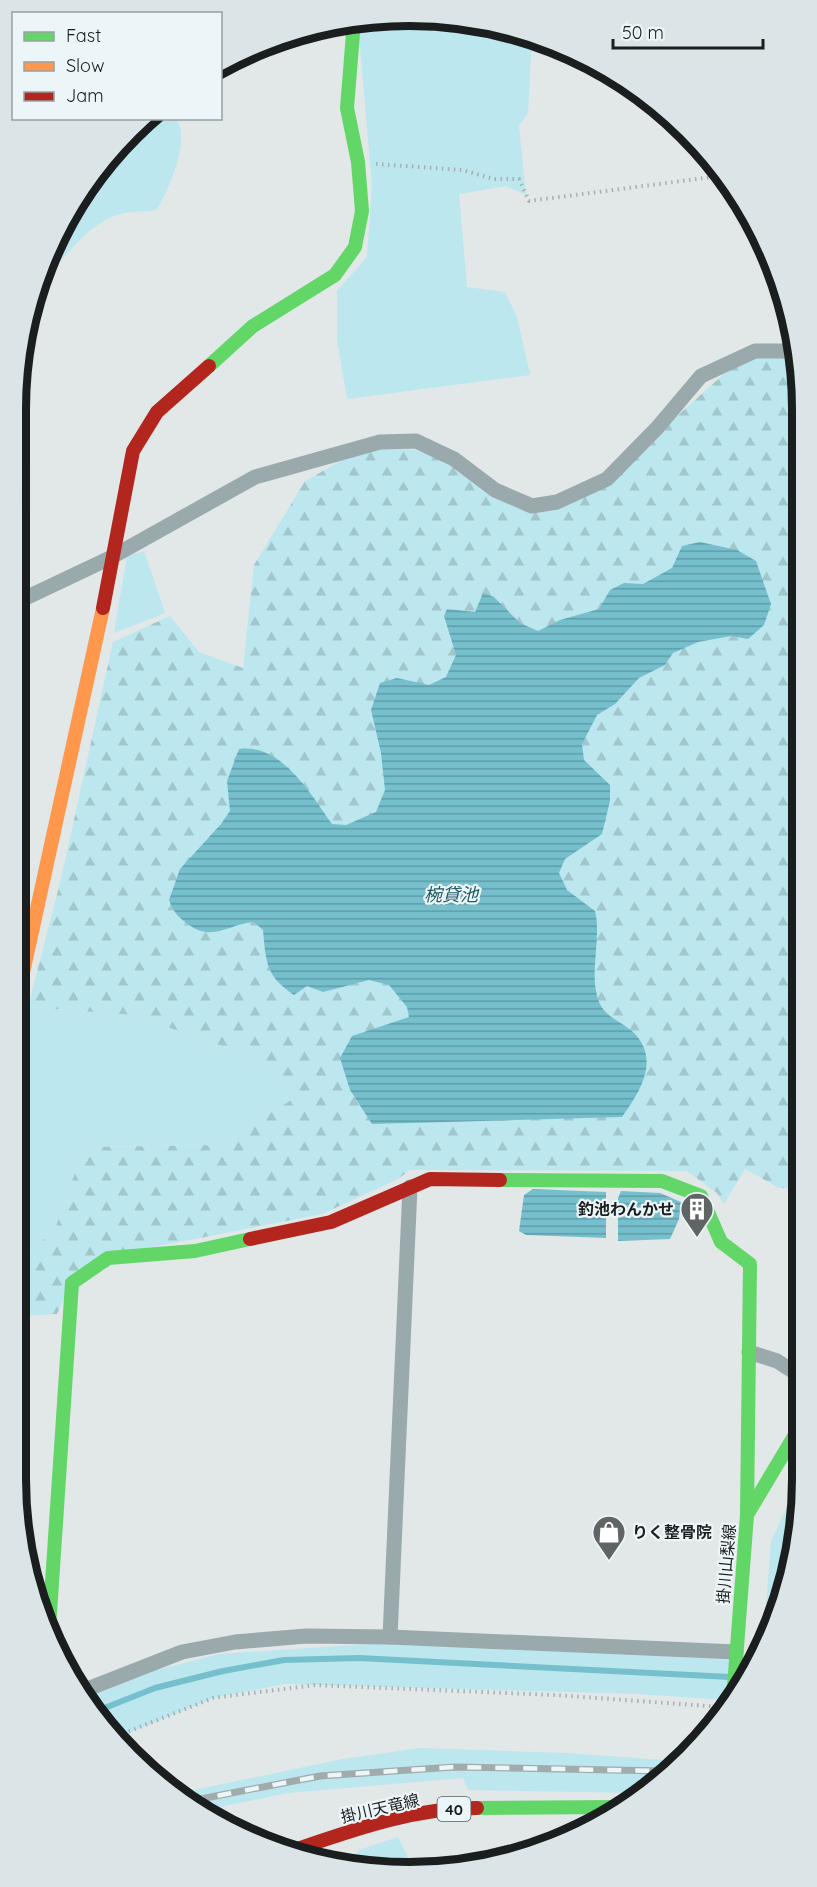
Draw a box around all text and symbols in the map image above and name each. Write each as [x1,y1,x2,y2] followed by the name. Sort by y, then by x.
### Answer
[12,12,222,120] legend
[613,12,763,50] scale bar
[622,21,664,44] text: 50 m
[66,24,101,47] text: Fast
[66,54,104,77] text: Slow
[66,84,104,107] text: Jam
[424,883,480,906] water label: 椀貸池
[679,1191,715,1238] building icon: 釣池わんかせ
[578,1199,674,1219] place label: 釣池わんかせ
[591,1514,627,1561] shop icon: りく整骨院
[632,1522,712,1542] place label: りく整骨院
[713,1523,739,1605] street label: 掛川山梨線
[339,1789,421,1827] street label: 掛川天竜線
[438,1797,470,1821] road number: 40

